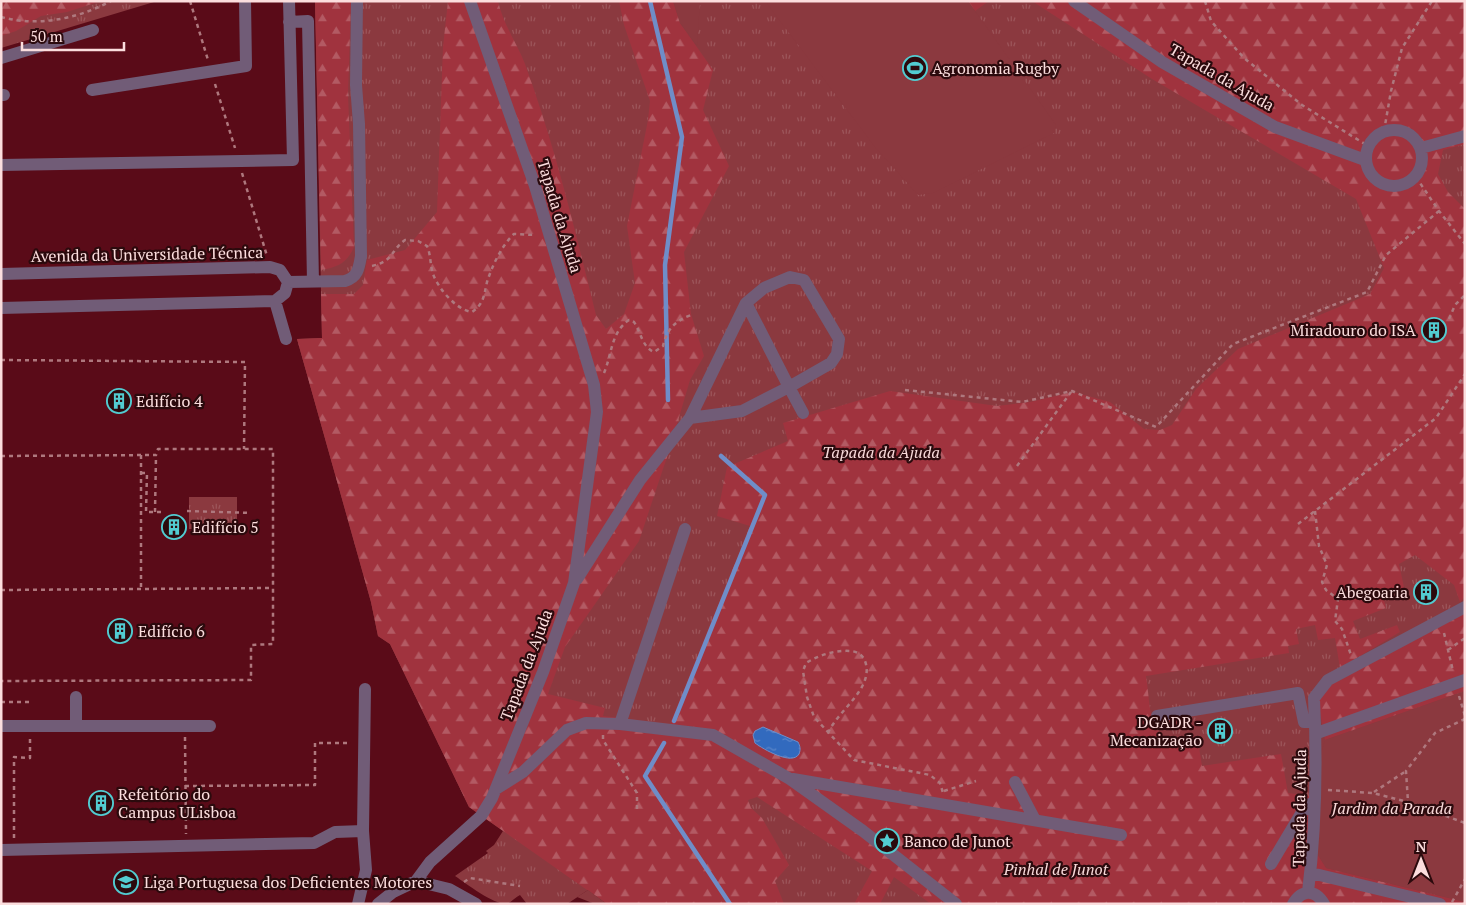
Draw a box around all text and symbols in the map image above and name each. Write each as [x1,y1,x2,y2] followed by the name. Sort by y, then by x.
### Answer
[22,20,125,52] scale bar
[30,26,63,46] text: 50 m
[1166,38,1278,116] street label: Tapada da Ajuda
[902,55,928,81] sports icon: Agronomia Rugby
[932,57,1060,79] place label: Agronomia Rugby
[532,156,588,276] street label: Tapada da Ajuda
[31,241,263,267] street label: Avenida da Universidade Técnica
[1421,317,1447,343] building icon: Miradouro do ISA
[1291,319,1416,341] place label: Miradouro do ISA
[106,388,132,414] building icon: Edifício 4
[136,390,203,412] place label: Edifício 4
[822,441,940,463] park label: Tapada da Ajuda
[161,514,187,540] building icon: Edifício 5
[192,516,259,538] place label: Edifício 5
[1413,579,1439,605] building icon: Abegoaria
[1336,581,1408,603] place label: Abegoaria
[495,606,557,724] street label: Tapada da Ajuda
[107,618,133,644] building icon: Edifício 6
[138,620,205,642] place label: Edifício 6
[1110,711,1202,751] place label: DGADR - Mecanização
[1207,718,1233,744] building icon: DGADR - Mecanização
[1287,749,1311,867] street label: Tapada da Ajuda
[118,783,236,823] place label: Refeitório do Campus ULisboa
[88,790,114,816] building icon: Refeitório do Campus ULisboa
[1331,797,1452,819] park label: Jardim da Parada
[874,828,900,854] place icon: Banco de Junot
[904,830,1011,852] place label: Banco de Junot
[1396,835,1446,885] north arrow
[1416,837,1427,856] text: N
[1003,858,1109,880] park label: Pinhal de Junot
[113,869,139,895] school or university icon: Liga Portuguesa dos Deficientes Motores
[144,871,432,893] place label: Liga Portuguesa dos Deficientes Motores

